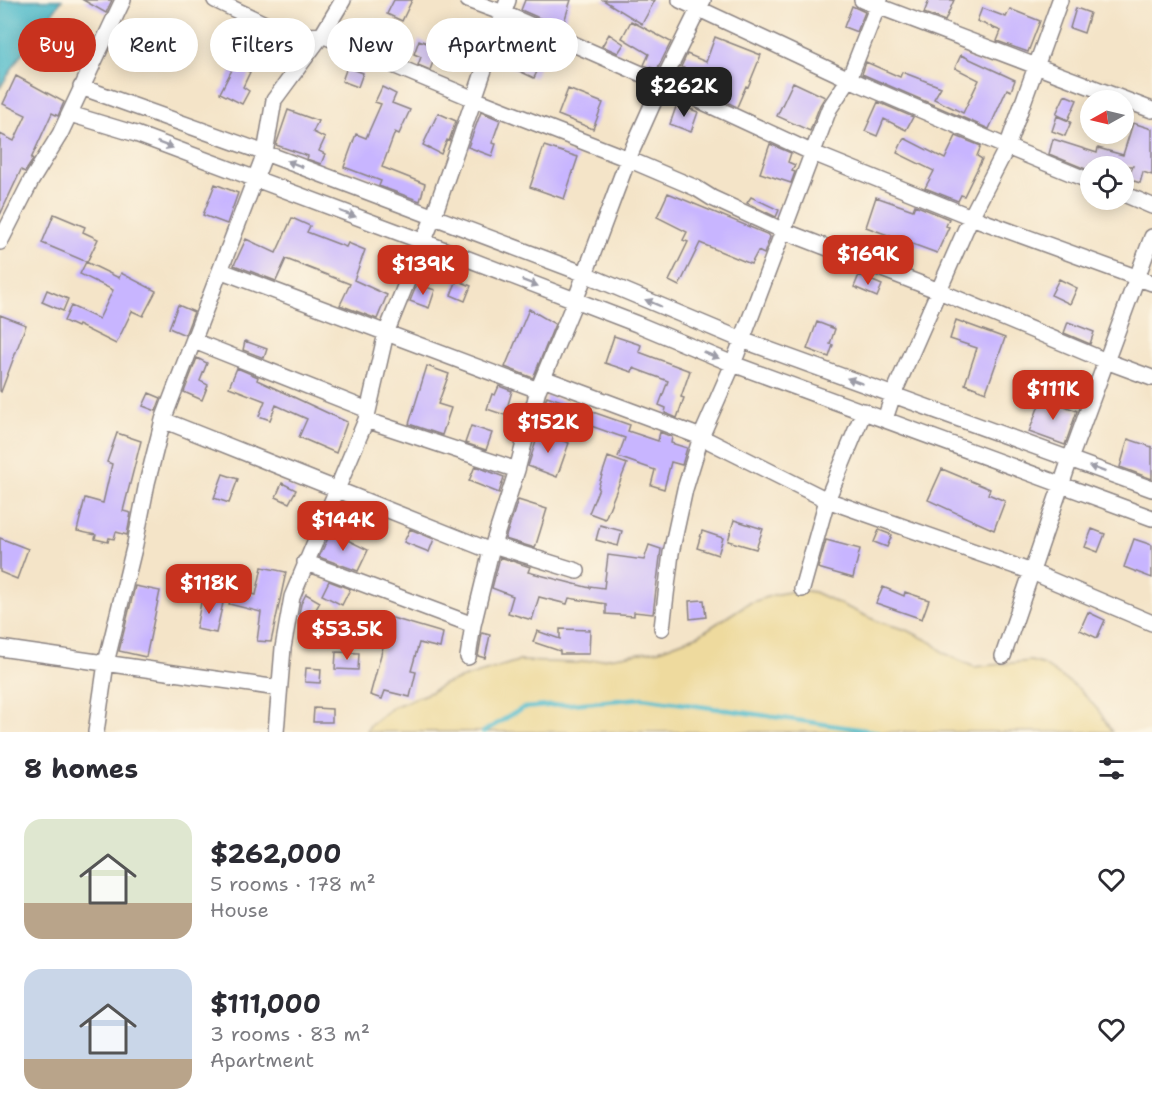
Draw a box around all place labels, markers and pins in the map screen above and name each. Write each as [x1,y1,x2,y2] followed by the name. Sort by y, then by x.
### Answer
[642,67,726,118] pin: $262K
[826,235,910,286] pin: $169K
[381,245,465,296] pin: $139K
[1011,370,1095,421] pin: $111K
[506,403,590,454] pin: $152K
[301,501,385,552] pin: $144K
[167,564,251,615] pin: $118K
[298,610,396,661] pin: $53.5K

